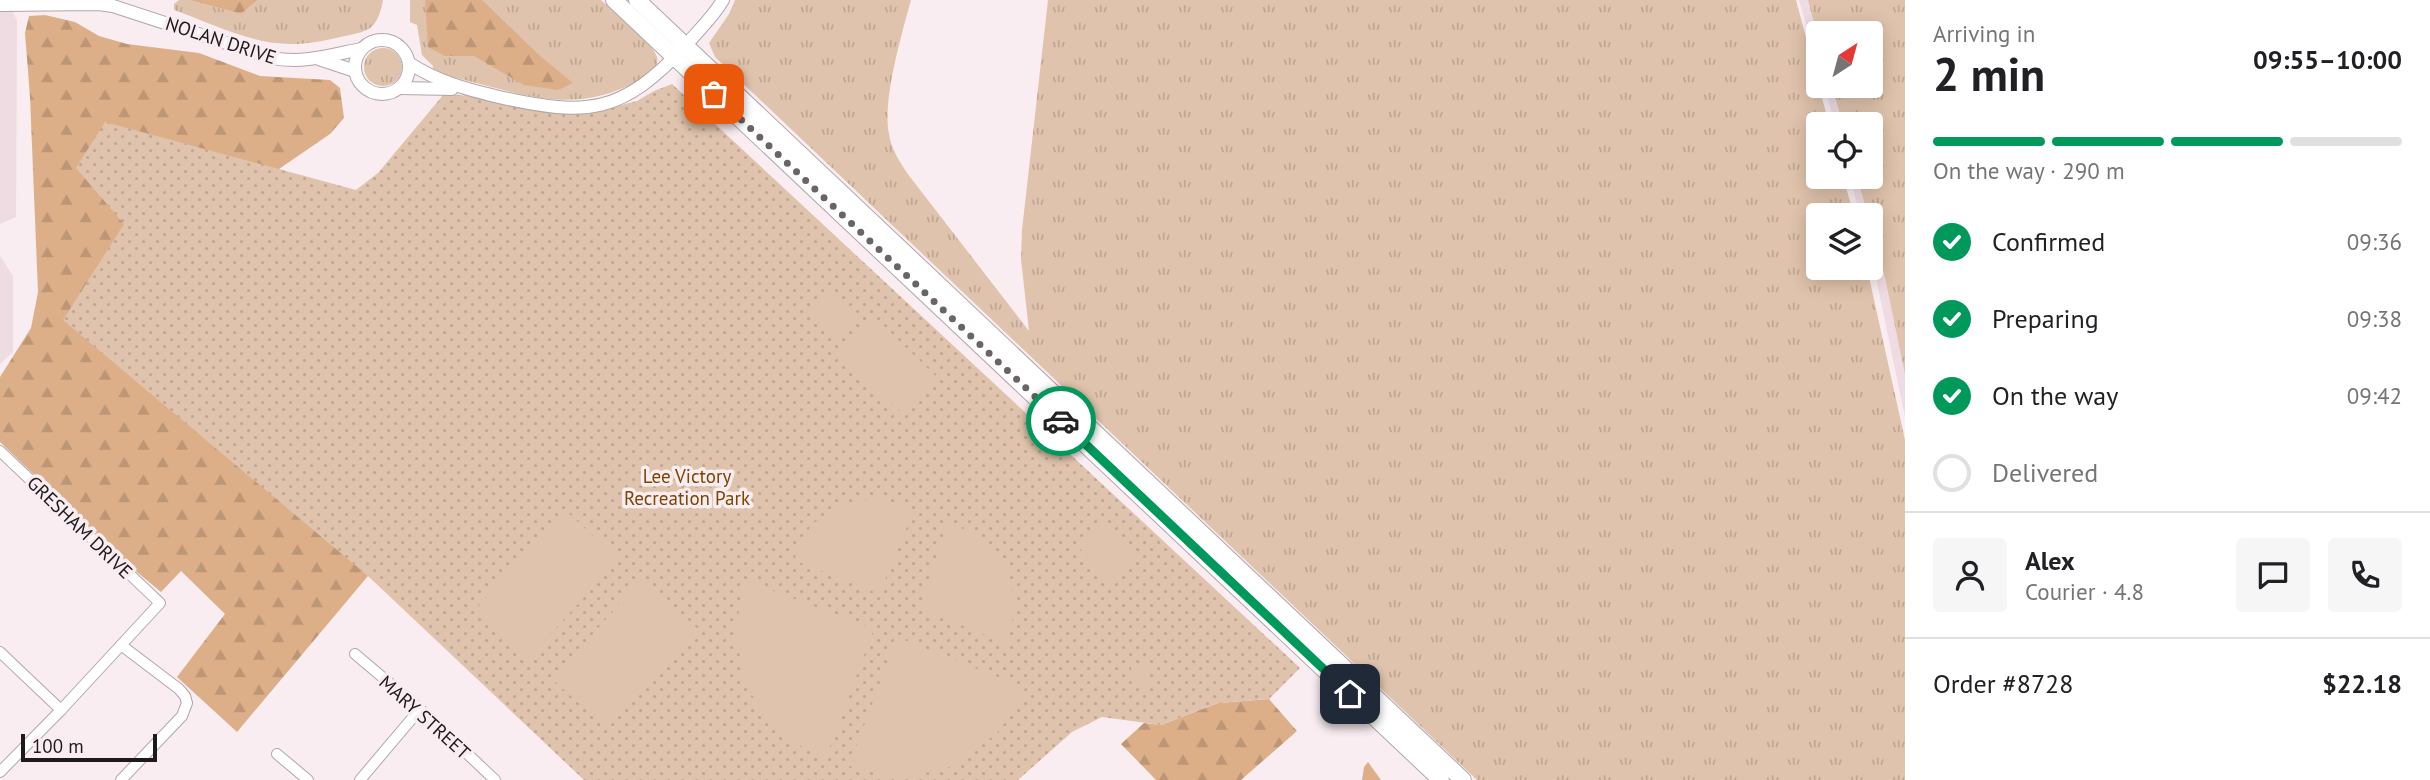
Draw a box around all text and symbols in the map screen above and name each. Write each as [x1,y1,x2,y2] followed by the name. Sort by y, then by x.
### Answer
[163,11,279,69] street label: NOLAN DRIVE
[1933,19,2035,48] text: Arriving in
[1806,21,1883,98] north arrow
[1806,21,1883,280] map controls
[2253,43,2402,76] text: 09:55–10:00
[1933,44,2045,104] text: 2 min
[684,64,744,124] pin
[695,75,733,113] icon: bag
[1806,112,1883,189] button: locate
[1933,156,2125,185] text: On the way · 290 m
[1806,203,1883,280] button: layers
[1933,223,1971,261] icon: check
[1992,225,2105,258] text: Confirmed
[2347,227,2402,256] text: 09:36
[1933,300,1971,338] icon: check
[1992,302,2099,335] text: Preparing
[2347,304,2402,333] text: 09:38
[1933,377,1971,415] icon: check
[1992,379,2118,412] text: On the way
[2347,381,2402,410] text: 09:42
[1026,386,1096,456] courier
[1042,402,1080,440] icon: car
[1992,456,2098,489] text: Delivered
[624,464,750,510] park label: Lee Victory Recreation Park
[22,471,138,583] street label: GRESHAM DRIVE
[1933,538,2007,612] button: person
[2236,538,2310,612] button: chat
[2328,538,2402,612] button: phone
[2025,544,2075,577] text: Alex
[2025,577,2144,606] text: Courier · 4.8
[1320,664,1380,724] pin
[1933,667,2073,700] text: Order #8728
[2322,667,2402,700] text: $22.18
[374,670,476,764] street label: MARY STREET
[1331,675,1369,713] icon: home
[21,731,158,763] scale bar
[32,734,84,758] text: 100 m

